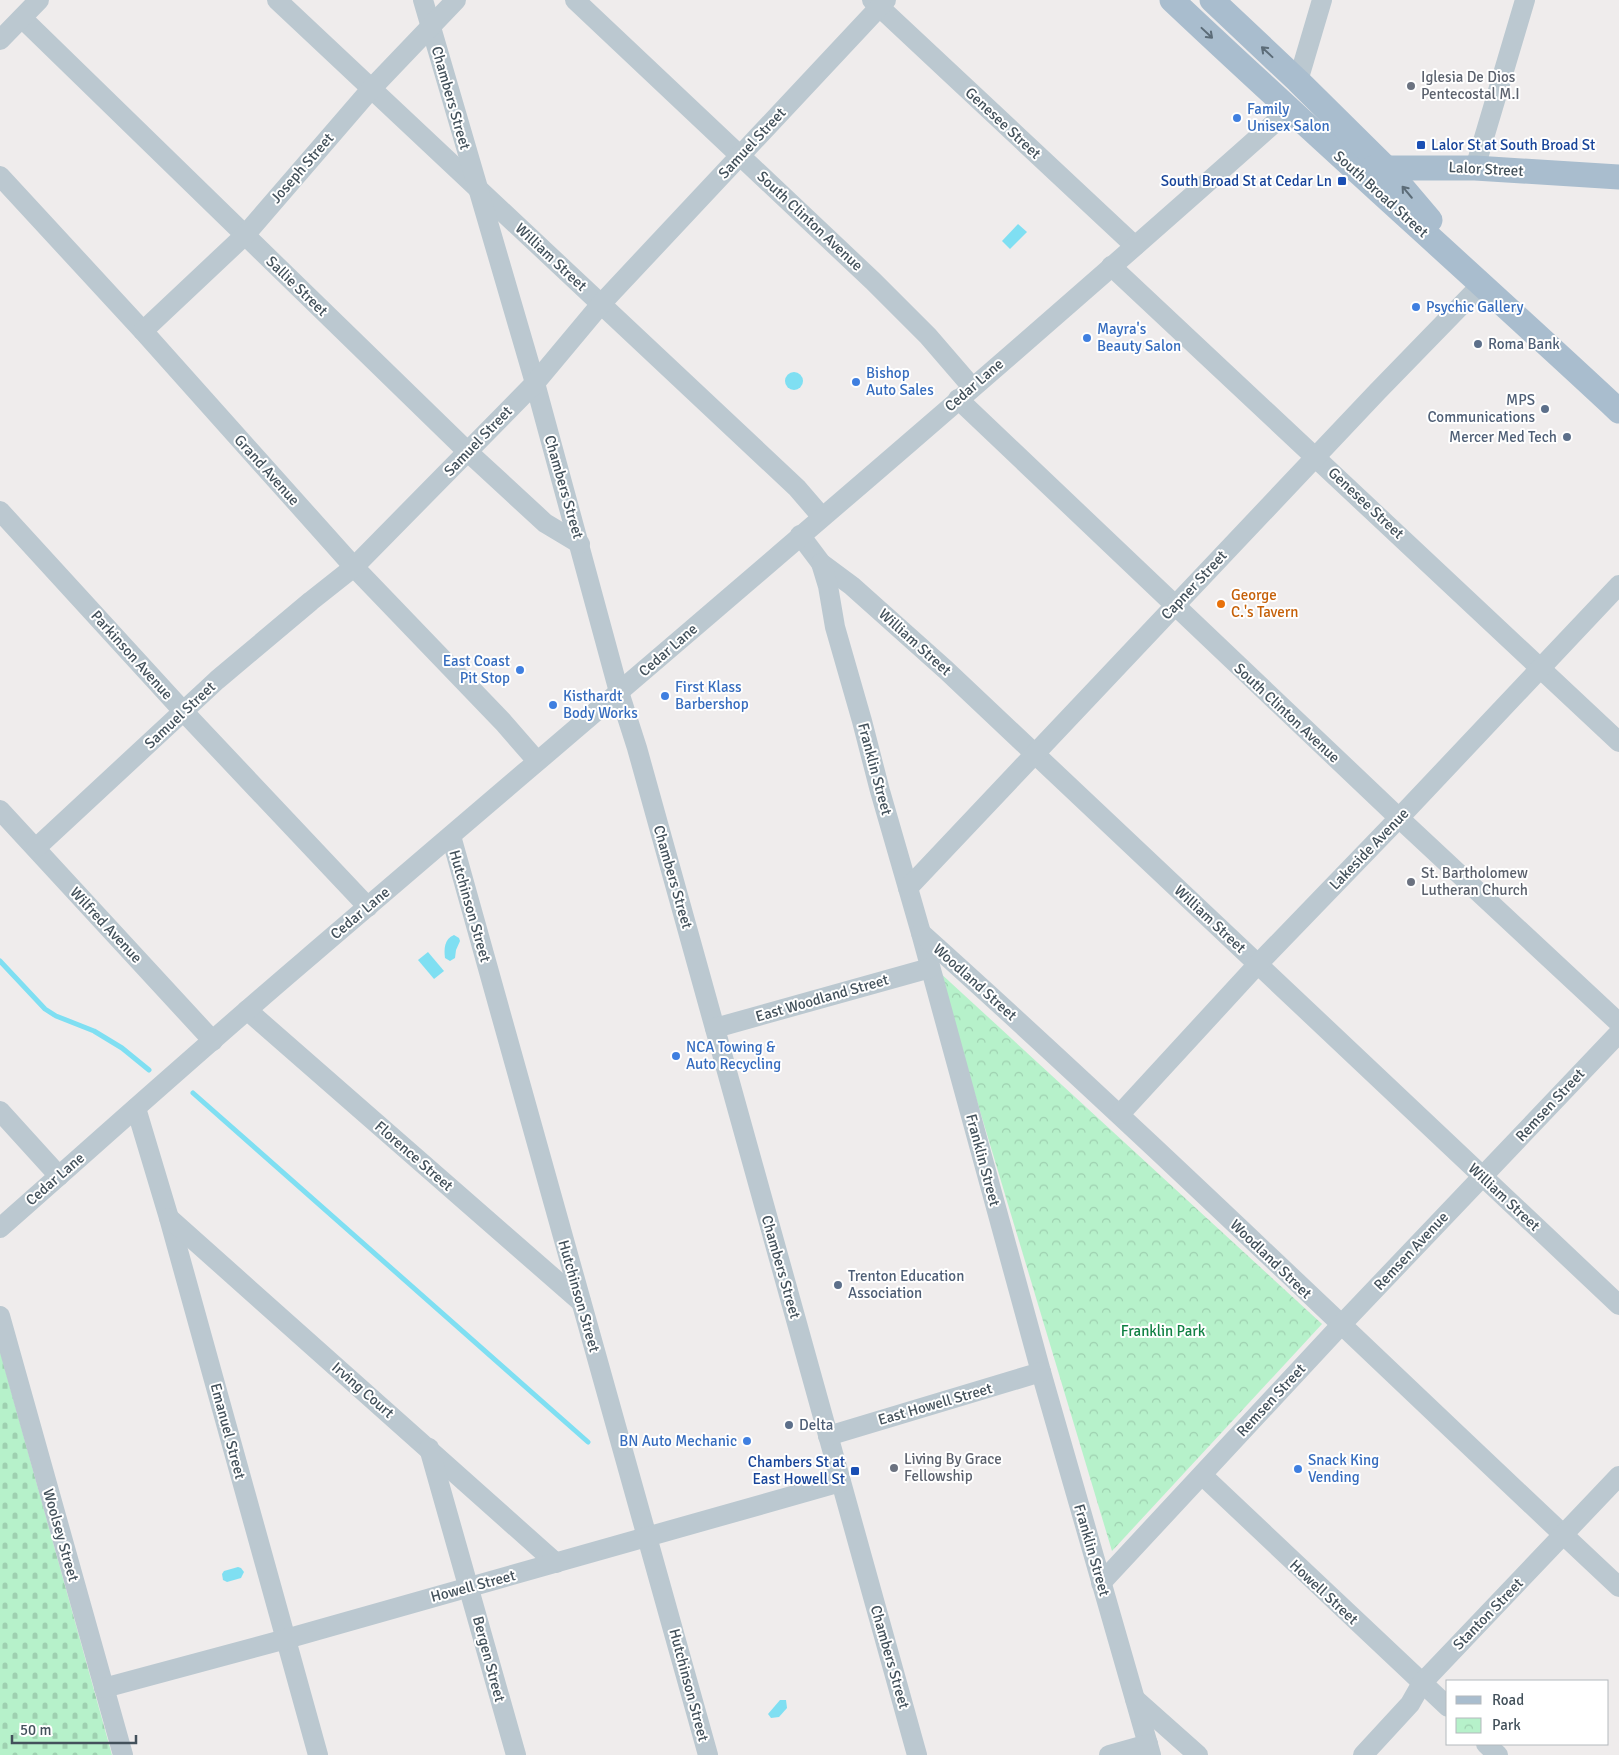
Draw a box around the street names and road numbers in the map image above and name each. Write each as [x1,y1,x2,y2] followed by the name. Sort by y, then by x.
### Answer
[428,44,474,152] street label: Chambers Street
[961,83,1045,163] street label: Genesee Street
[715,104,789,182] street label: Samuel Street
[267,129,337,207] street label: Joseph Street
[1330,147,1432,241] street label: South Broad Street
[1448,158,1524,180] street label: Lalor Street
[753,167,867,275] street label: South Clinton Avenue
[511,219,591,295] street label: William Street
[263,252,331,320] street label: Sallie Street
[941,355,1007,415] street label: Cedar Lane
[440,402,516,480] street label: Samuel Street
[231,431,303,509] street label: Grand Avenue
[541,433,587,541] street label: Chambers Street
[1324,463,1408,543] street label: Genesee Street
[1157,547,1231,623] street label: Capner Street
[875,605,955,679] street label: William Street
[87,607,177,703] street label: Parkinson Avenue
[635,620,701,680] street label: Cedar Lane
[1230,659,1344,767] street label: South Clinton Avenue
[141,678,219,752] street label: Samuel Street
[854,721,896,817] street label: Franklin Street
[1326,804,1412,894] street label: Lakeside Avenue
[650,823,696,931] street label: Chambers Street
[445,848,495,964] street label: Hutchinson Street
[1170,881,1250,957] street label: William Street
[66,883,146,967] street label: Wilfred Avenue
[327,883,393,943] street label: Cedar Lane
[929,940,1021,1024] street label: Woodland Street
[754,970,890,1026] street label: East Woodland Street
[1512,1065,1588,1145] street label: Remsen Street
[962,1112,1004,1208] street label: Franklin Street
[371,1117,457,1195] street label: Florence Street
[22,1149,88,1209] street label: Cedar Lane
[1464,1159,1544,1235] street label: William Street
[1370,1208,1452,1294] street label: Remsen Avenue
[758,1213,804,1321] street label: Chambers Street
[1227,1216,1315,1302] street label: Woodland Street
[554,1238,604,1354] street label: Hutchinson Street
[328,1358,398,1422] street label: Irving Court
[1233,1360,1309,1440] street label: Remsen Street
[876,1379,994,1429] street label: East Howell Street
[207,1381,249,1481] street label: Emanuel Street
[39,1487,83,1583] street label: Woolsey Street
[1070,1502,1114,1598] street label: Franklin Street
[1286,1556,1362,1628] street label: Howell Street
[429,1566,517,1606] street label: Howell Street
[1449,1574,1527,1654] street label: Stanton Street
[867,1603,913,1711] street label: Chambers Street
[469,1614,509,1704] street label: Bergen Street
[665,1627,713,1743] street label: Hutchinson Street

